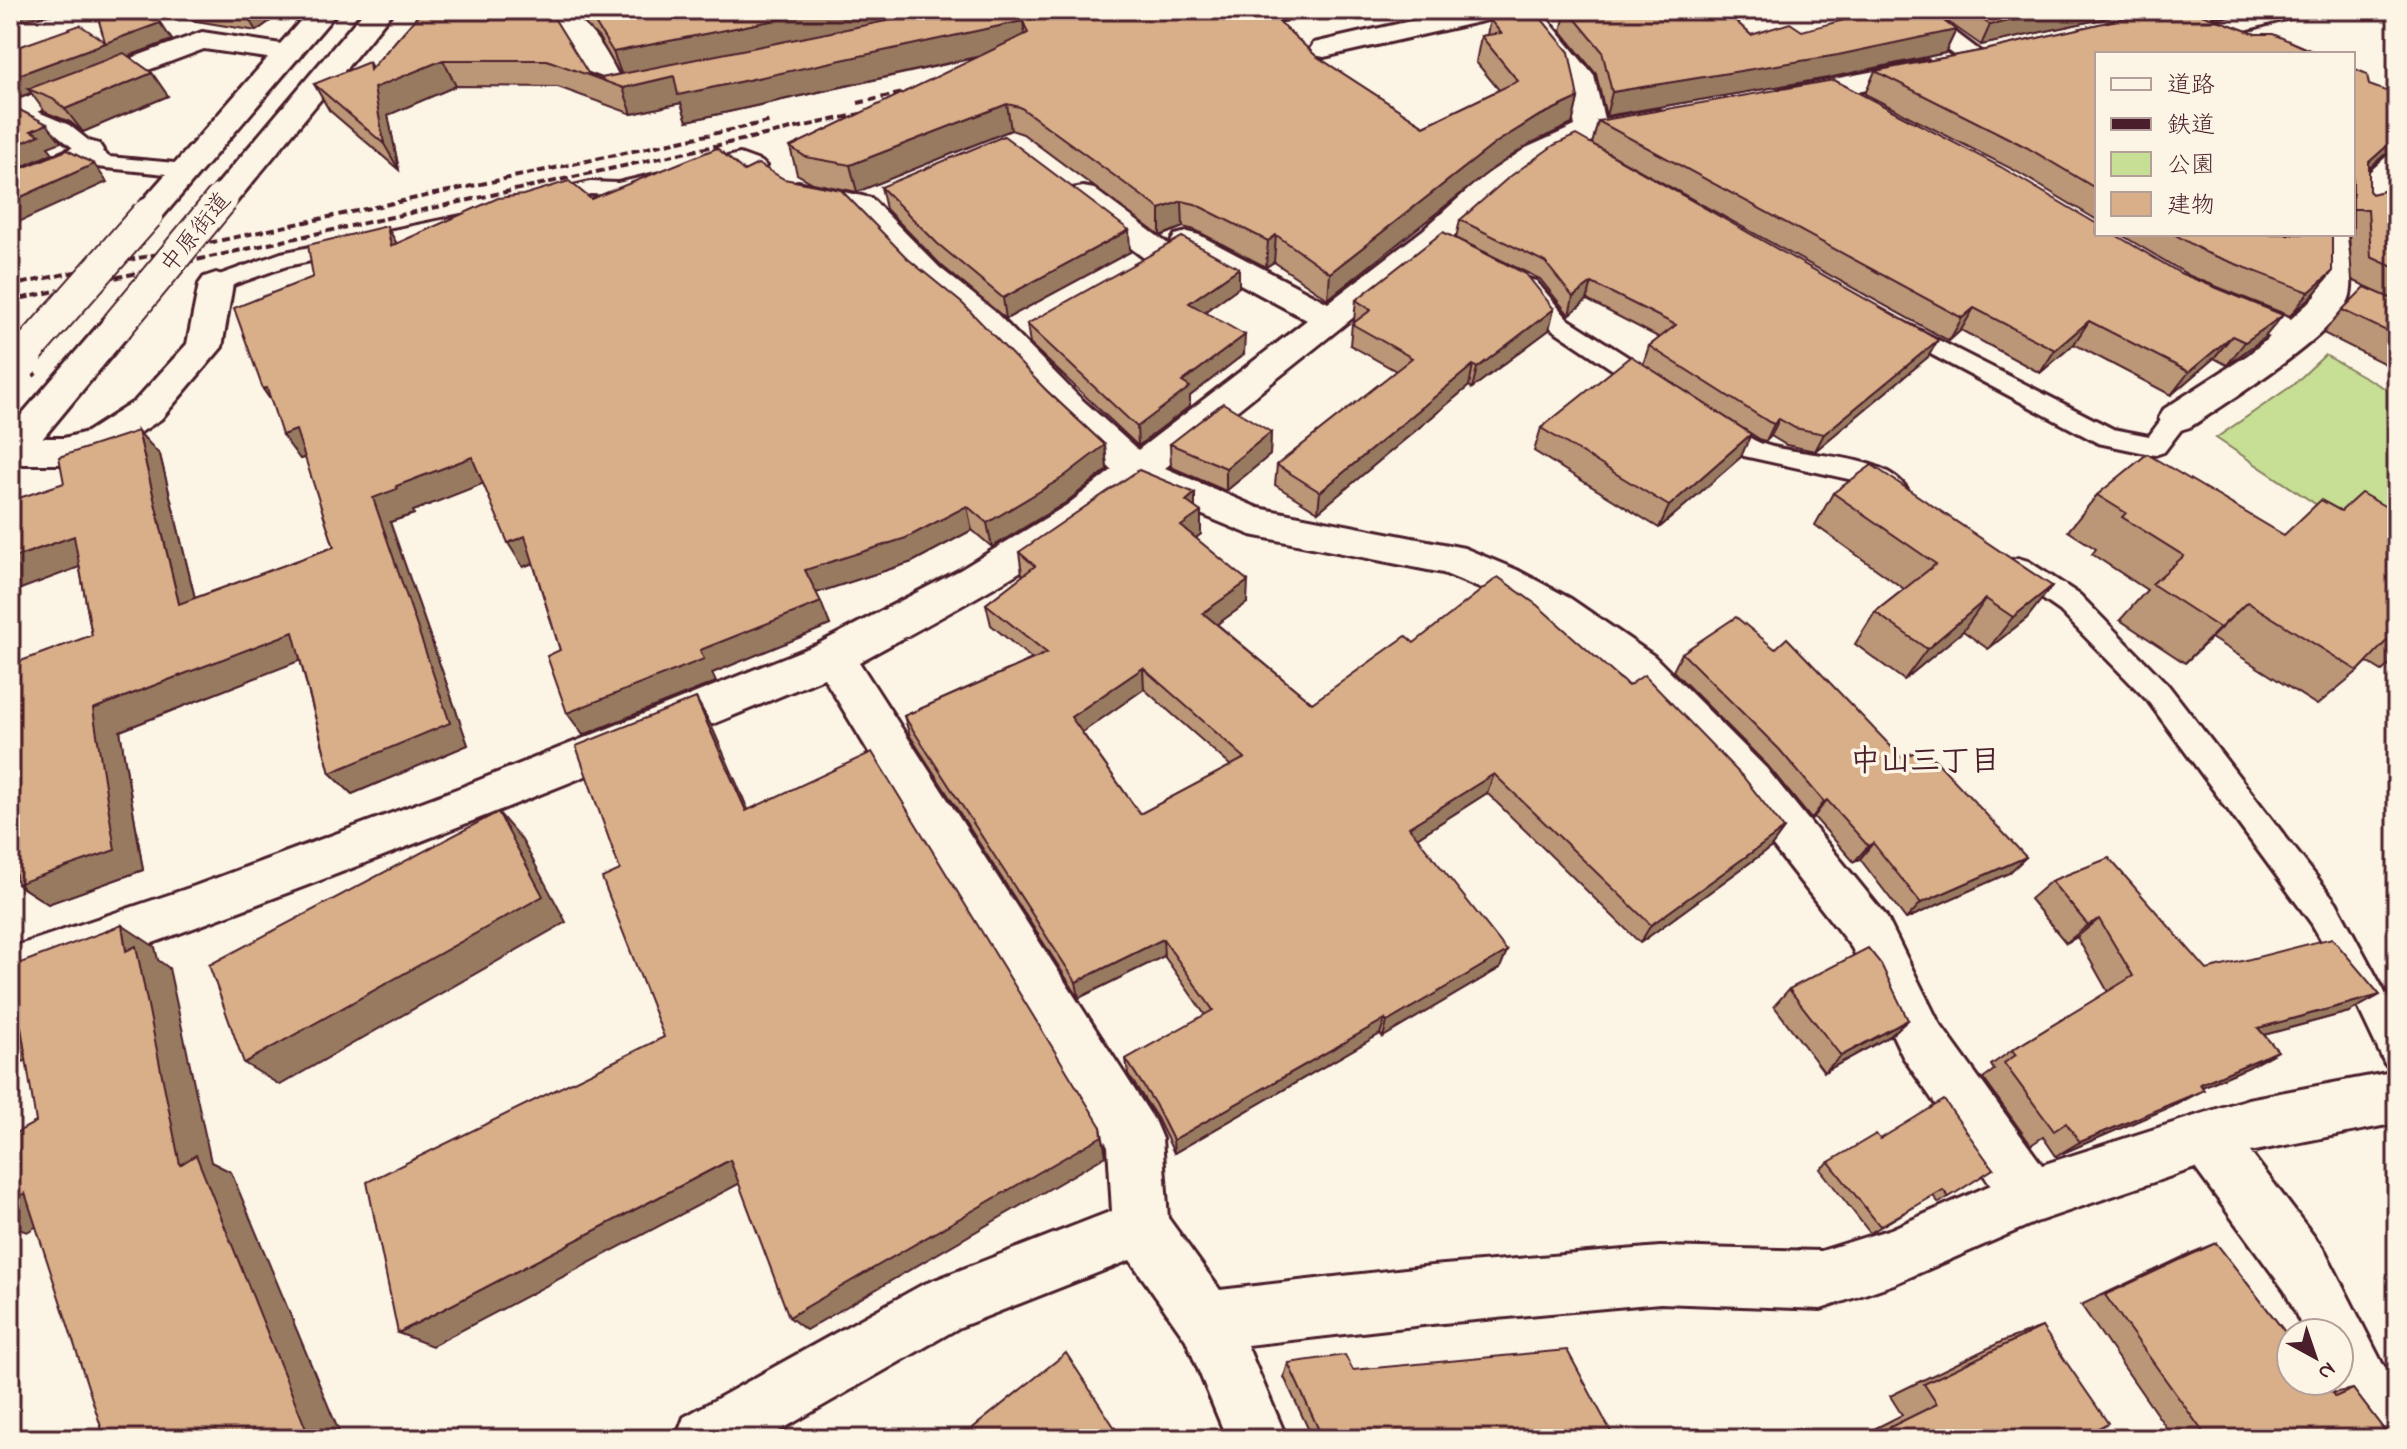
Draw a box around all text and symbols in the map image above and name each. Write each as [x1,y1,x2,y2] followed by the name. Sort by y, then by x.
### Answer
[2095,52,2355,236] legend
[2167,69,2215,104] text: 道路
[2167,109,2215,144] text: 鉄道
[2167,149,2215,184] text: 公園
[153,185,241,282] street label: 中原街道
[2167,189,2215,224] text: 建物
[1850,741,2000,785] district label: 中山三丁目
[2275,1317,2355,1397] north arrow
[2310,1353,2342,1387] text: N

